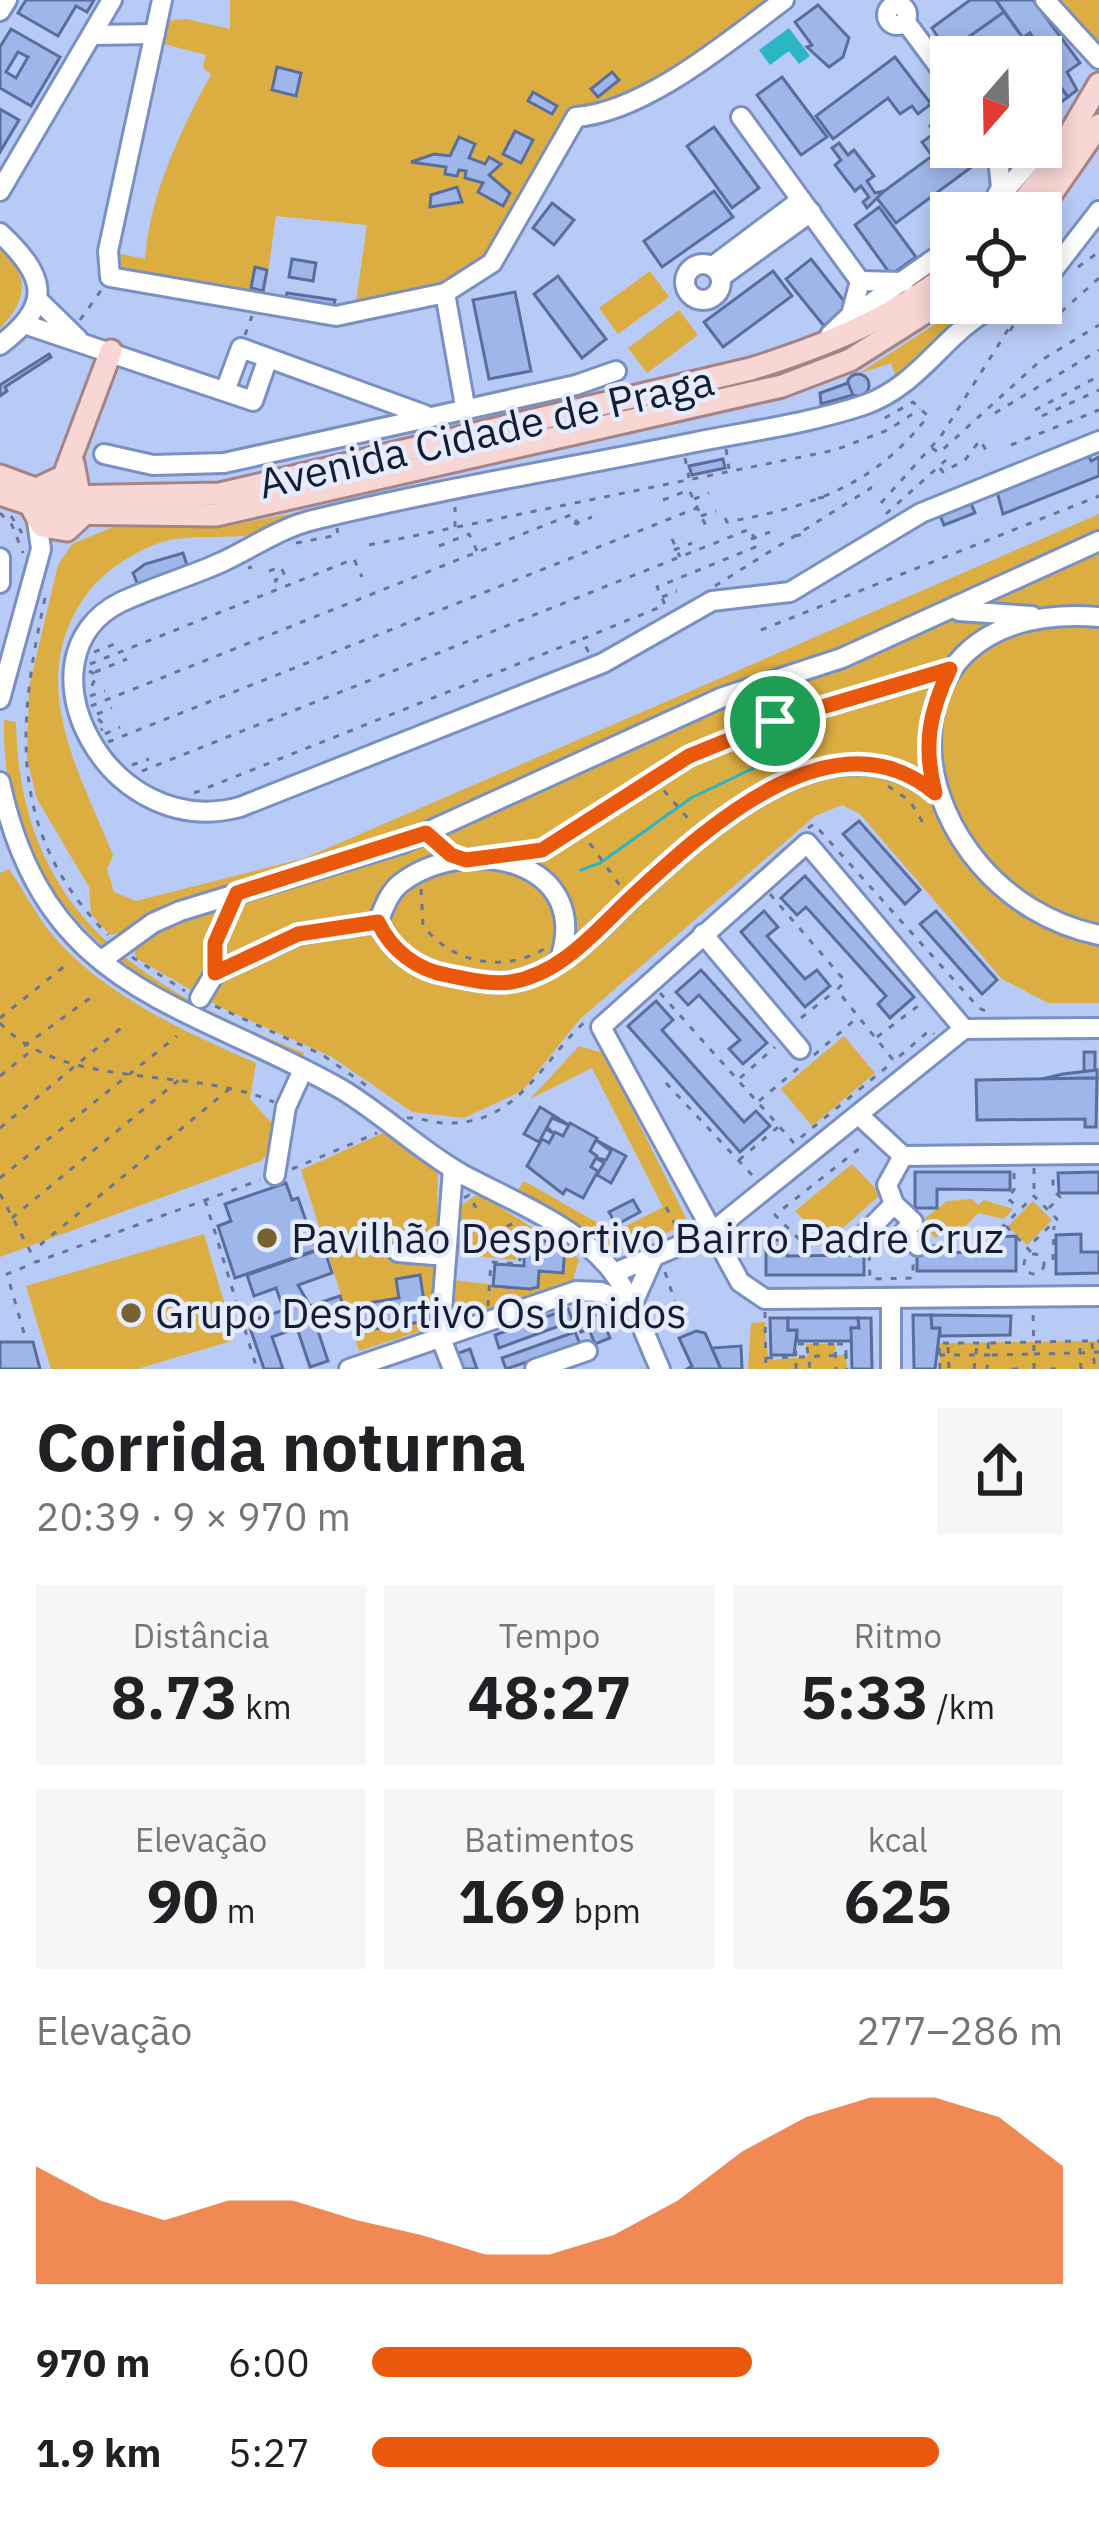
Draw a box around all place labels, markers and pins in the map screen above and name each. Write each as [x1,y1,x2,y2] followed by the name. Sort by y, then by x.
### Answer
[724,670,826,772] pin
[291,1210,1004,1265] place label: Pavilhão Desportivo Bairro Padre Cruz
[254,1225,280,1251] marker: Pavilhão Desportivo Bairro Padre Cruz
[155,1285,687,1340] place label: Grupo Desportivo Os Unidos
[118,1300,144,1326] marker: Grupo Desportivo Os Unidos

